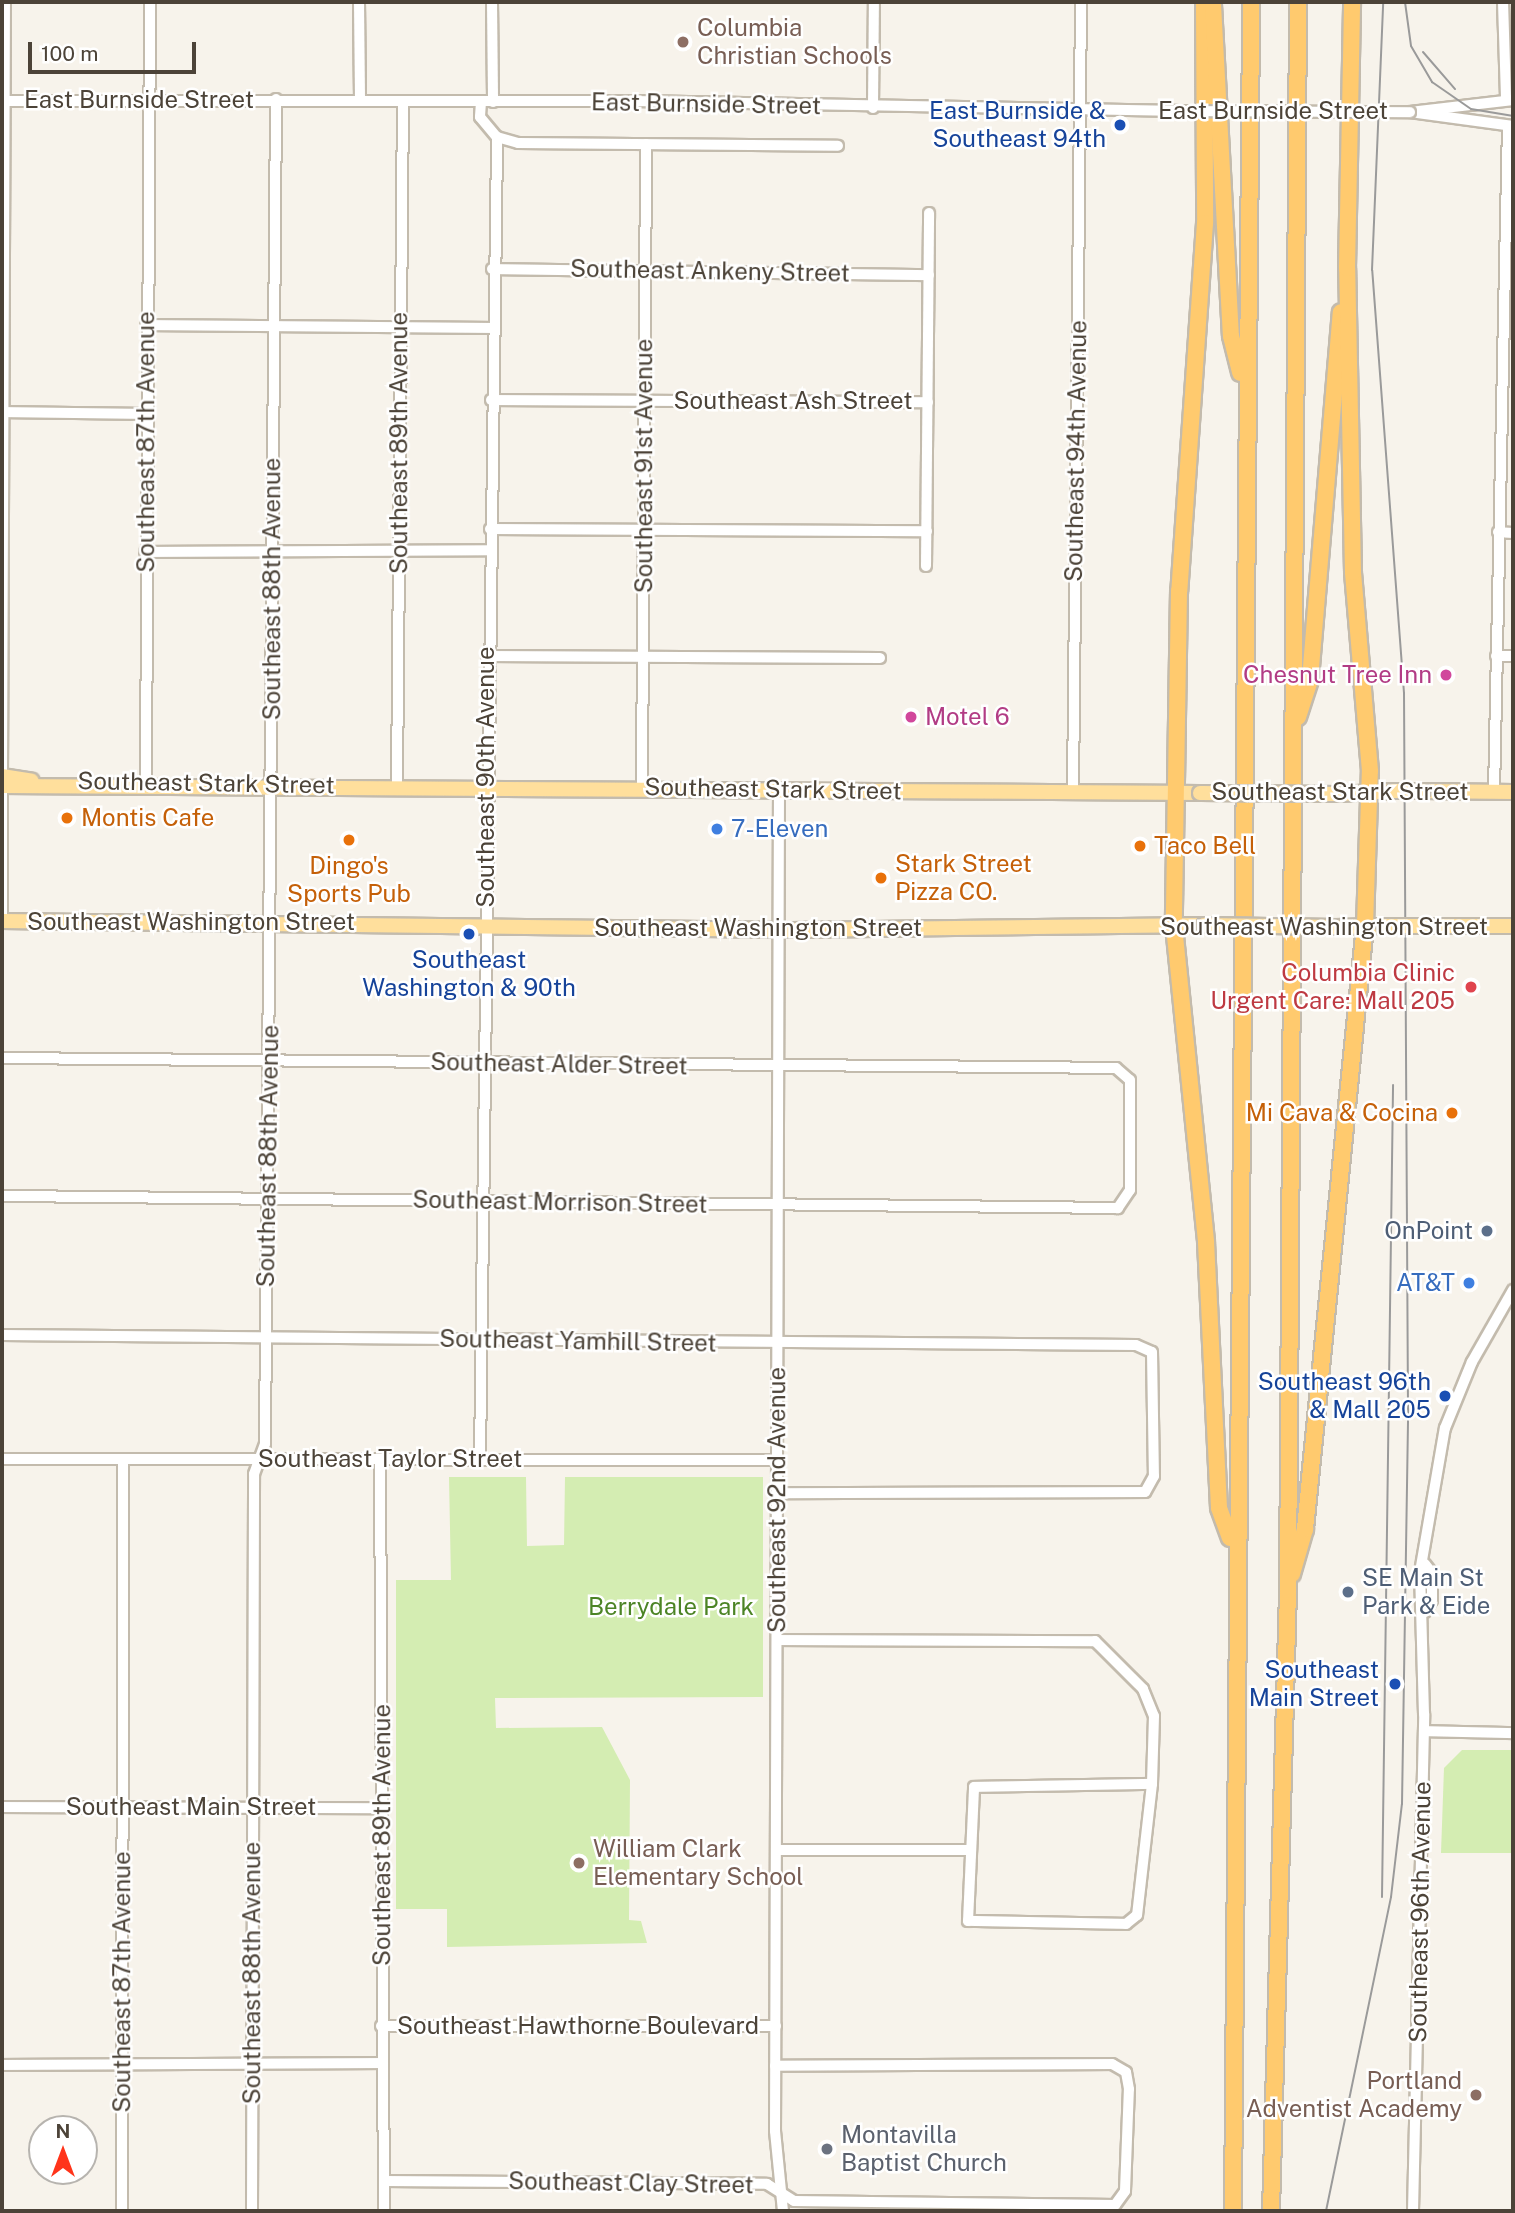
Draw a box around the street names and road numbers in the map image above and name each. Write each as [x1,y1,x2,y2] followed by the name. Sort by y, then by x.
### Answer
[24,86,254,114] street label: East Burnside Street
[591,88,821,120] street label: East Burnside Street
[1158,97,1388,125] street label: East Burnside Street
[570,254,850,288] street label: Southeast Ankeny Street
[132,311,160,573] street label: Southeast 87th Avenue
[385,312,413,574] street label: Southeast 89th Avenue
[1059,320,1093,582] street label: Southeast 94th Avenue
[630,339,658,593] street label: Southeast 91st Avenue
[674,387,912,415] street label: Southeast Ash Street
[258,458,286,720] street label: Southeast 88th Avenue
[472,646,500,908] street label: Southeast 90th Avenue
[77,766,335,800] street label: Southeast Stark Street
[644,772,902,806] street label: Southeast Stark Street
[1211,778,1469,806] street label: Southeast Stark Street
[27,908,355,936] street label: Southeast Washington Street
[1160,913,1488,941] street label: Southeast Washington Street
[594,914,922,942] street label: Southeast Washington Street
[251,1024,285,1288] street label: Southeast 88th Avenue
[430,1047,688,1081] street label: Southeast Alder Street
[412,1185,708,1219] street label: Southeast Morrison Street
[439,1324,717,1358] street label: Southeast Yamhill Street
[763,1367,791,1633] street label: Southeast 92nd Avenue
[258,1445,522,1473] street label: Southeast Taylor Street
[368,1704,396,1966] street label: Southeast 89th Avenue
[1403,1781,1437,2043] street label: Southeast 96th Avenue
[66,1793,316,1821] street label: Southeast Main Street
[238,1842,266,2104] street label: Southeast 88th Avenue
[108,1851,136,2113] street label: Southeast 87th Avenue
[397,2012,759,2040] street label: Southeast Hawthorne Boulevard
[508,2166,754,2200] street label: Southeast Clay Street

